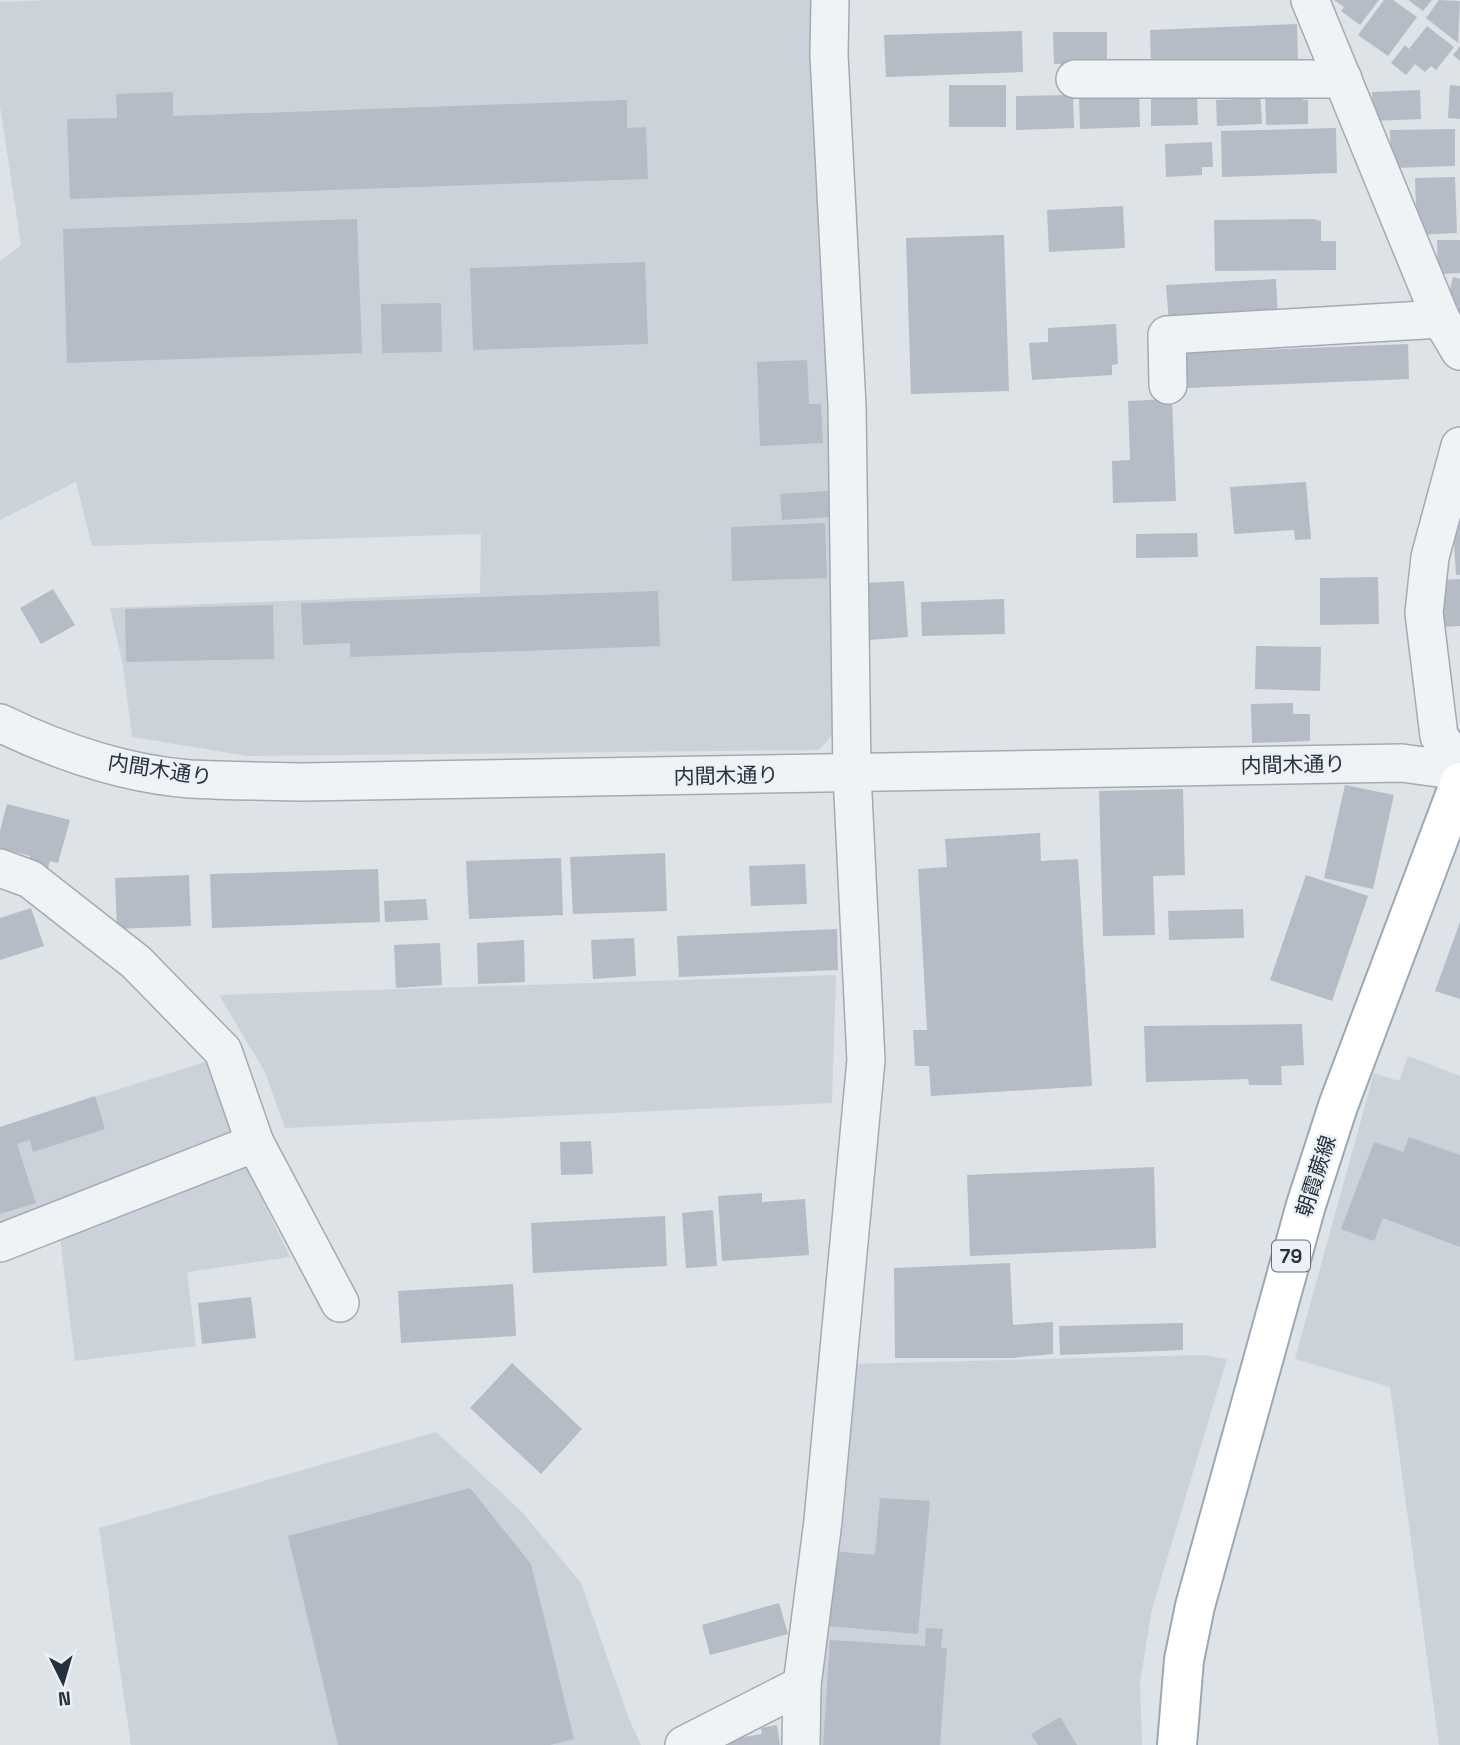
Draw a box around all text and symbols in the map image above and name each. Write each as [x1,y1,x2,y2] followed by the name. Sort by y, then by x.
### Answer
[106,748,214,791] street label: 内間木通り
[1240,750,1346,779] street label: 内間木通り
[673,761,779,790] street label: 内間木通り
[1290,1132,1341,1220] street label: 朝霞蕨線
[1272,1240,1310,1272] road number: 79
[28,1647,98,1717] north arrow
[57,1685,72,1711] text: N

